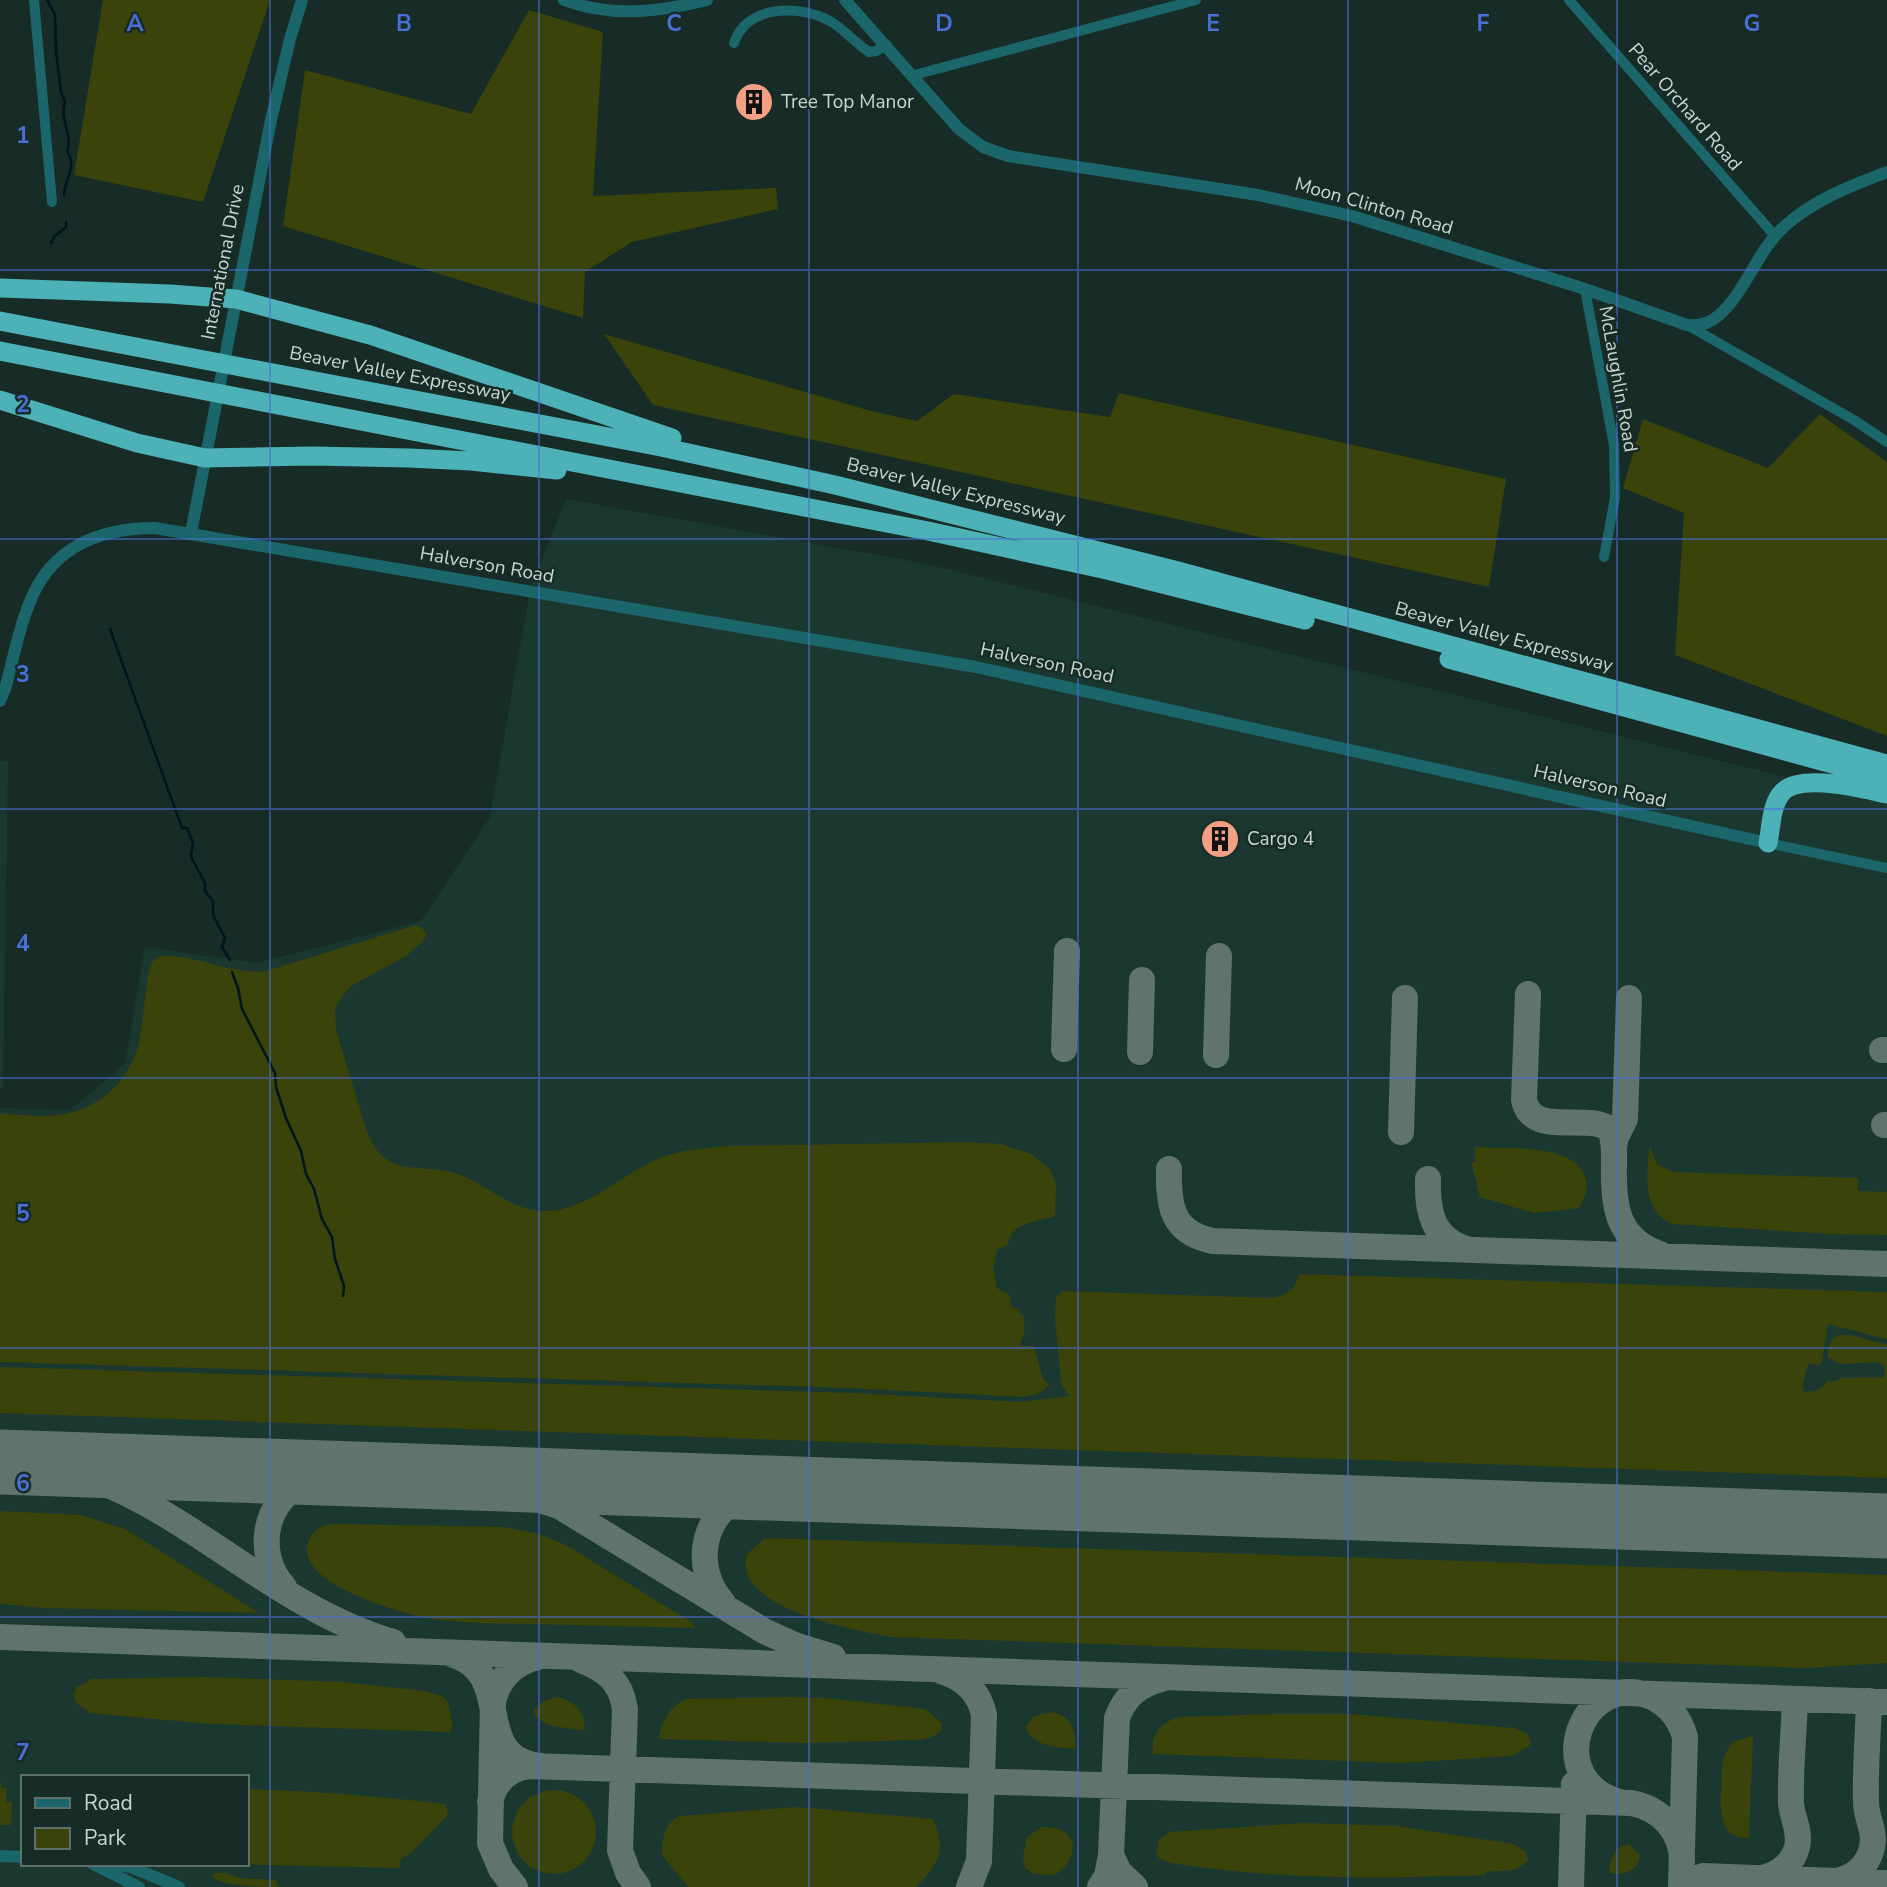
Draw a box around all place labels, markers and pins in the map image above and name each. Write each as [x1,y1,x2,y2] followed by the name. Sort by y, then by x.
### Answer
[733,81,775,123] building icon: Tree Top Manor
[781,89,914,115] place label: Tree Top Manor
[1199,818,1241,860] building icon: Cargo 4
[1247,826,1314,852] place label: Cargo 4

